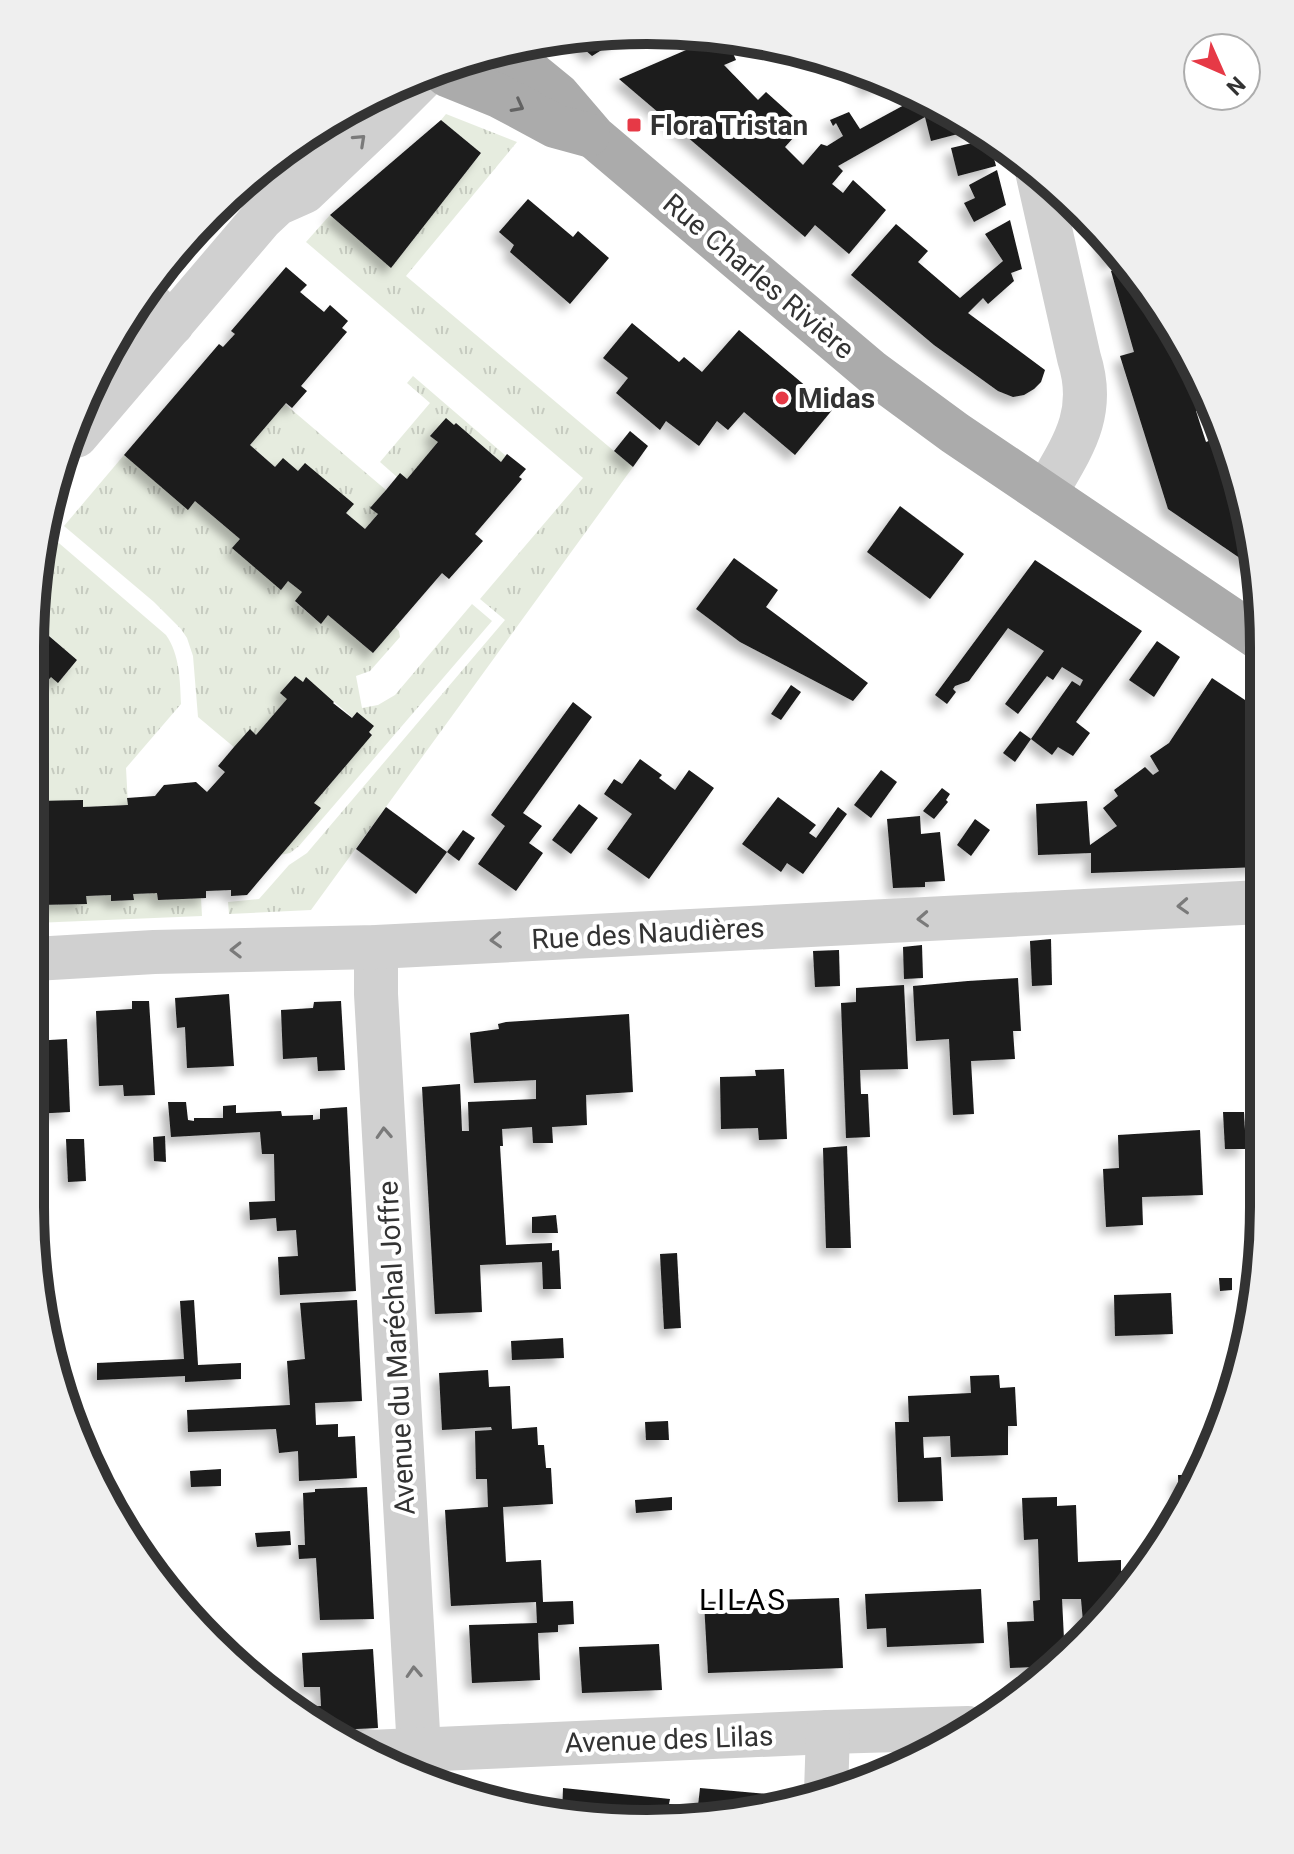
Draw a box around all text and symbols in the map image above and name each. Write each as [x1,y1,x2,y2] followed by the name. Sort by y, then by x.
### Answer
[1182,32,1262,112] north arrow
[1221,71,1250,100] text: N
[510,96,524,112] one-way arrow
[650,109,808,142] place label: Flora Tristan
[625,116,643,134] marker: Flora Tristan
[350,135,365,149] one-way arrow
[656,187,861,366] street label: Rue Charles Rivière
[798,382,875,415] place label: Midas
[773,389,791,407] marker: Midas
[1176,897,1189,914] one-way arrow
[916,910,929,927] one-way arrow
[531,911,765,956] street label: Rue des Naudières
[489,932,502,949] one-way arrow
[229,941,242,959] one-way arrow
[376,1126,393,1139] one-way arrow
[371,1180,422,1516] street label: Avenue du Maréchal Joffre
[699,1582,787,1617] district label: LILAS
[406,1665,423,1678] one-way arrow
[564,1719,774,1760] street label: Avenue des Lilas

